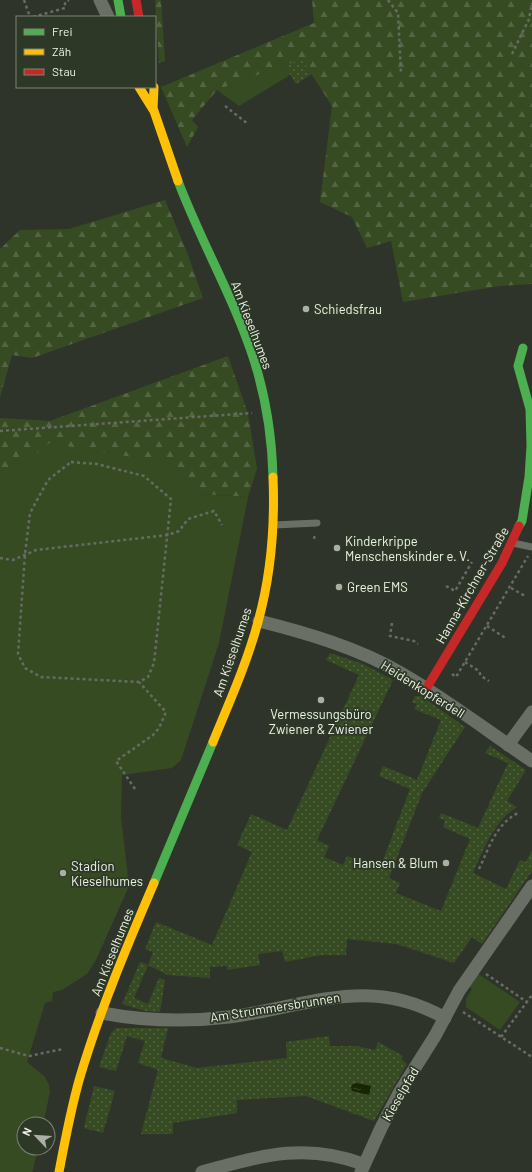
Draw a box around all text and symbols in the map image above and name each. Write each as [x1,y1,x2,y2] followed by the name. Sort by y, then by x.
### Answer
[16,16,156,88] legend
[52,24,72,38] text: Frei
[52,44,71,58] text: Zäh
[52,64,76,78] text: Stau
[228,279,276,371] street label: Am Kieselhumes
[314,301,382,317] place label: Schiedsfrau
[301,304,311,314] marker: Schiedsfrau
[432,524,512,646] street label: Hanna-Kirchner-Straße
[345,533,470,564] place label: Kinderkrippe Menschenskinder e. V.
[332,543,342,553] marker: Kinderkrippe Menschenskinder e. V.
[347,579,408,595] place label: Green EMS
[334,582,344,592] marker: Green EMS
[209,605,255,699] street label: Am Kieselhumes
[378,657,468,721] street label: Heidenkopferdell
[316,695,326,705] marker: Vermessungsbüro Zwiener & Zwiener
[269,706,373,737] place label: Vermessungsbüro Zwiener & Zwiener
[353,855,438,871] place label: Hansen & Blum
[71,858,143,889] place label: Stadion Kieselhumes
[441,858,451,868] marker: Hansen & Blum
[58,868,68,878] marker: Stadion Kieselhumes
[87,906,137,998] street label: Am Kieselhumes
[209,989,341,1025] street label: Am Strummersbrunnen
[378,1064,422,1124] street label: Kieselpfad
[16,1116,56,1156] north arrow
[19,1125,34,1138] text: N

